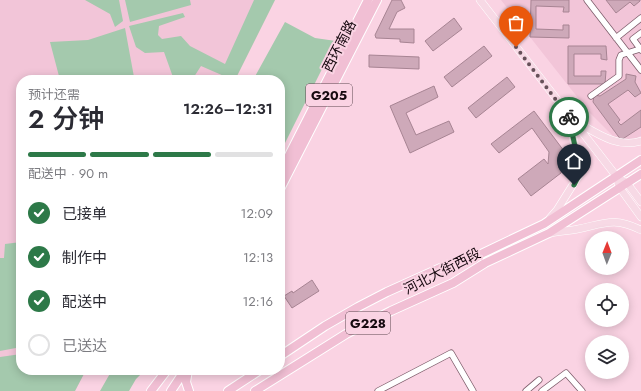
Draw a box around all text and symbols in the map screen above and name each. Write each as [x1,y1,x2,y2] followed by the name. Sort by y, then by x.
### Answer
[499,6,533,47] pin
[505,12,527,34] icon: bag
[317,17,361,75] street label: 西环南路
[306,84,352,106] road number: G205
[28,85,80,104] text: 预计还需
[549,97,589,137] courier
[183,98,273,120] text: 12:26–12:31
[28,100,104,138] text: 2 分钟
[558,106,580,128] icon: bike
[557,144,591,185] pin
[563,150,585,172] icon: home
[28,164,108,183] text: 配送中 · 90 m
[28,202,50,224] icon: check
[62,203,107,225] text: 已接单
[241,204,273,223] text: 12:09
[585,231,629,275] north arrow
[585,231,629,379] map controls
[400,243,484,299] street label: 河北大街西段
[28,246,50,268] icon: check
[62,247,107,269] text: 制作中
[243,248,273,267] text: 12:13
[585,283,629,327] button: locate
[28,290,50,312] icon: check
[62,291,107,313] text: 配送中
[243,292,273,311] text: 12:16
[346,312,390,334] road number: G228
[62,335,107,357] text: 已送达
[585,335,629,379] button: layers

